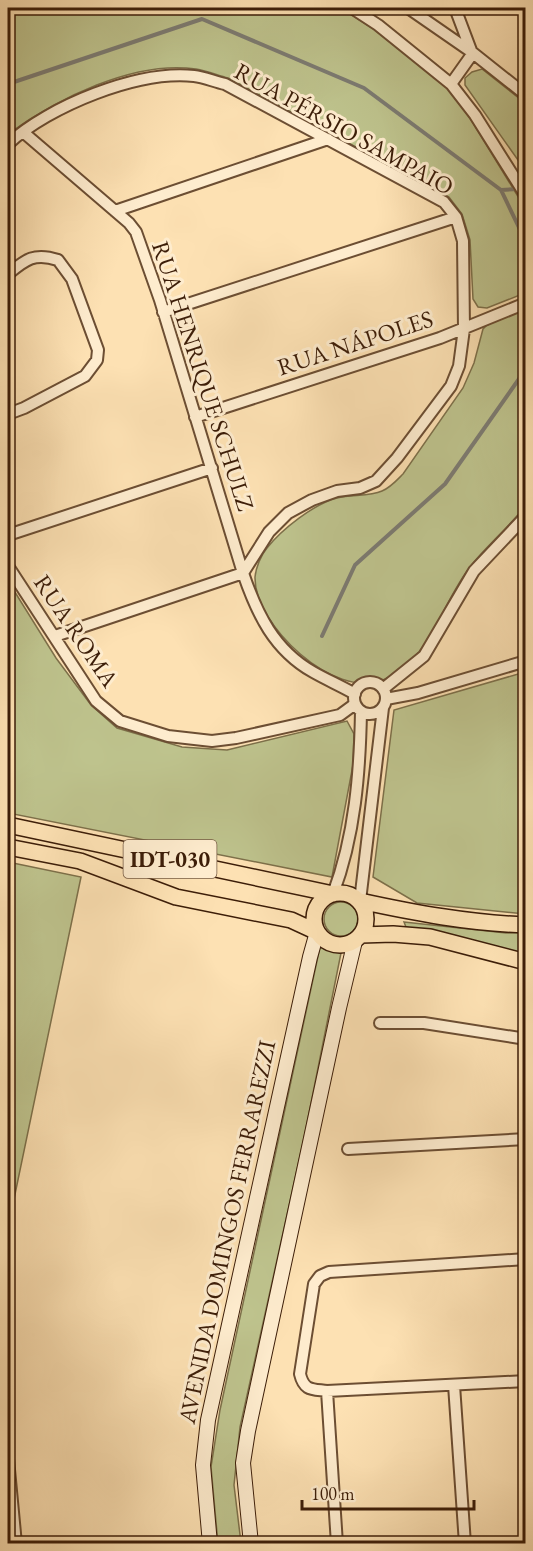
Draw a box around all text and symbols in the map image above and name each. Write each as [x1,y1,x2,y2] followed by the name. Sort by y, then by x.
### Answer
[229,55,459,202] street label: RUA PÉRSIO SAMPAIO
[145,237,262,515] street label: RUA HENRIQUE SCHULZ
[273,303,437,382] street label: RUA NÁPOLES
[27,568,126,694] street label: RUA ROMA
[124,840,216,878] road number: IDT-030
[170,1037,282,1427] street label: AVENIDA DOMINGOS FERRAREZZI
[302,1473,474,1511] scale bar
[311,1482,355,1505] text: 100 m

